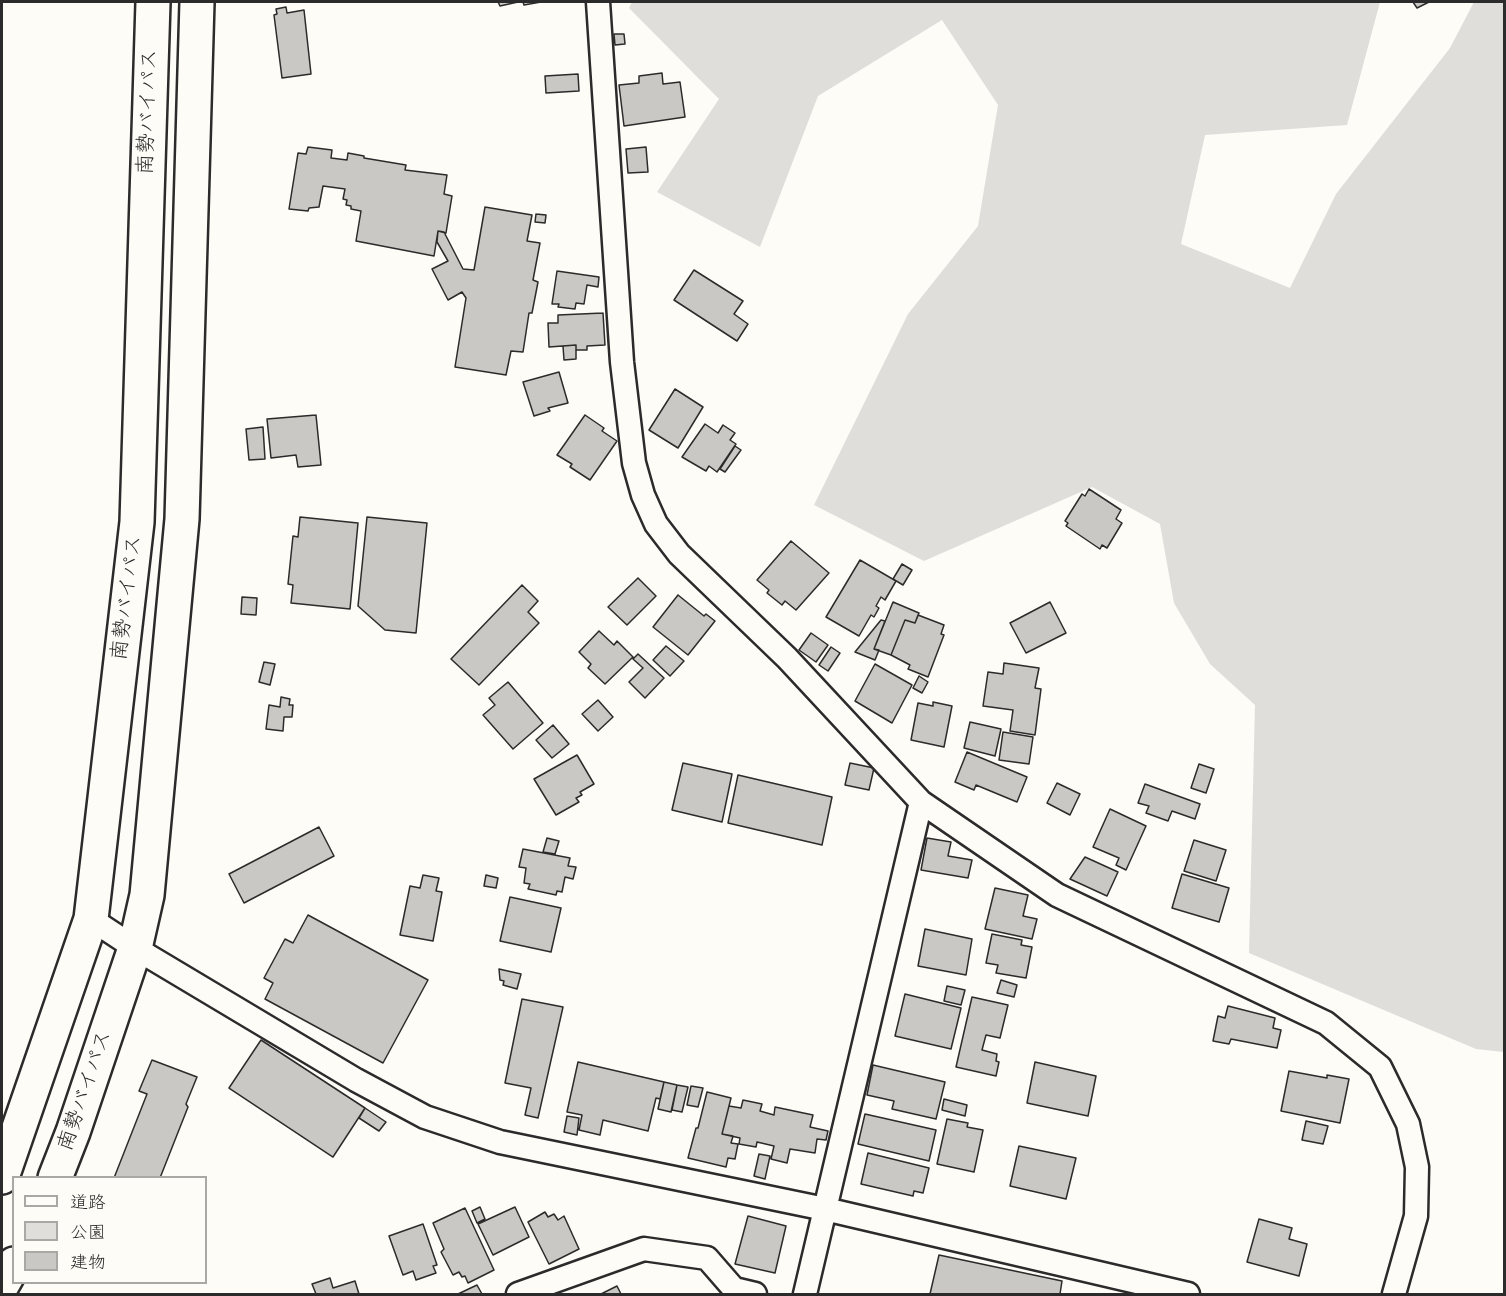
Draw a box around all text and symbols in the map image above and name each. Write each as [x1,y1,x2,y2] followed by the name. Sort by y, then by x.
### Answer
[134,49,164,175] street label: 南勢バイパス
[108,534,148,662] street label: 南勢バイパス
[54,1027,118,1155] street label: 南勢バイパス
[12,1176,207,1284] legend
[70,1191,106,1215] text: 道路
[70,1221,106,1245] text: 公園
[70,1251,106,1275] text: 建物

